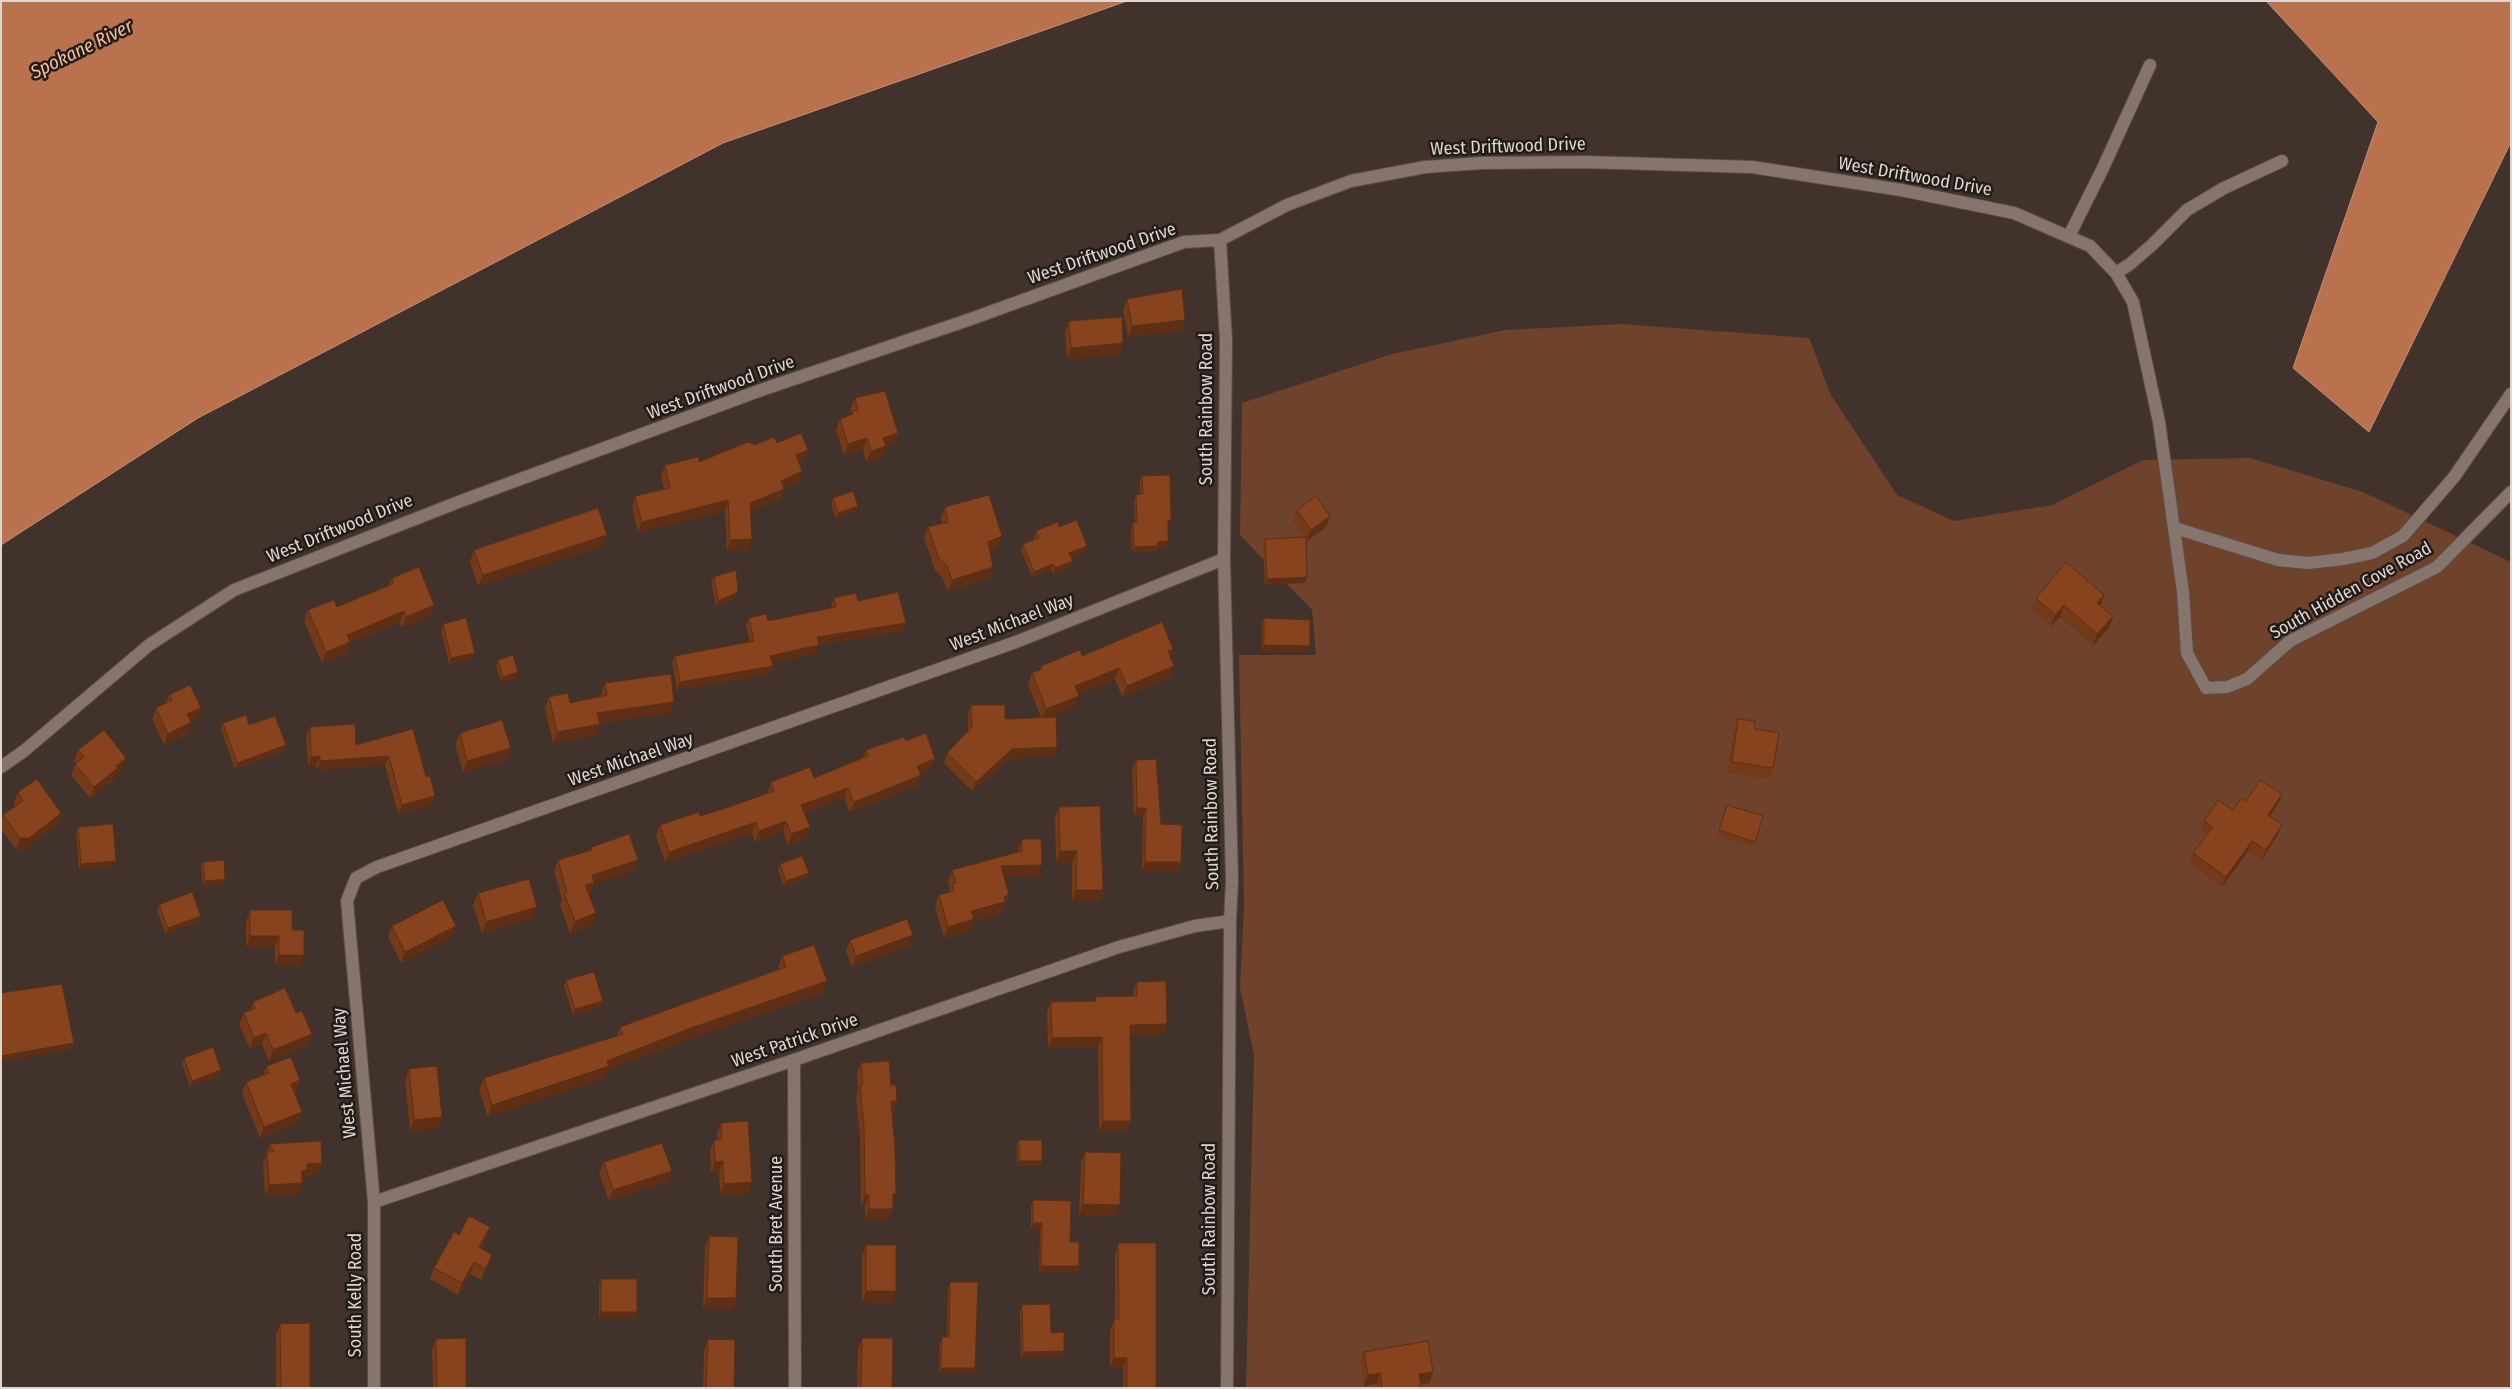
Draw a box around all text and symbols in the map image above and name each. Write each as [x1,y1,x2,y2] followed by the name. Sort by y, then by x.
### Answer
[27,15,137,85] water label: Spokane River
[1430,133,1586,161] street label: West Driftwood Drive
[1837,153,1993,201] street label: West Driftwood Drive
[1025,218,1179,290] street label: West Driftwood Drive
[1196,333,1218,485] street label: South Rainbow Road
[644,351,798,425] street label: West Driftwood Drive
[264,490,416,568] street label: West Driftwood Drive
[2266,538,2436,644] street label: South Hidden Cove Road
[947,589,1077,657] street label: West Michael Way
[566,729,696,791] street label: West Michael Way
[1200,738,1224,890] street label: South Rainbow Road
[329,1007,361,1139] street label: West Michael Way
[729,1009,861,1073] street label: West Patrick Drive
[1199,1143,1221,1295] street label: South Rainbow Road
[766,1156,788,1292] street label: South Bret Avenue
[345,1233,367,1357] street label: South Kelly Road

